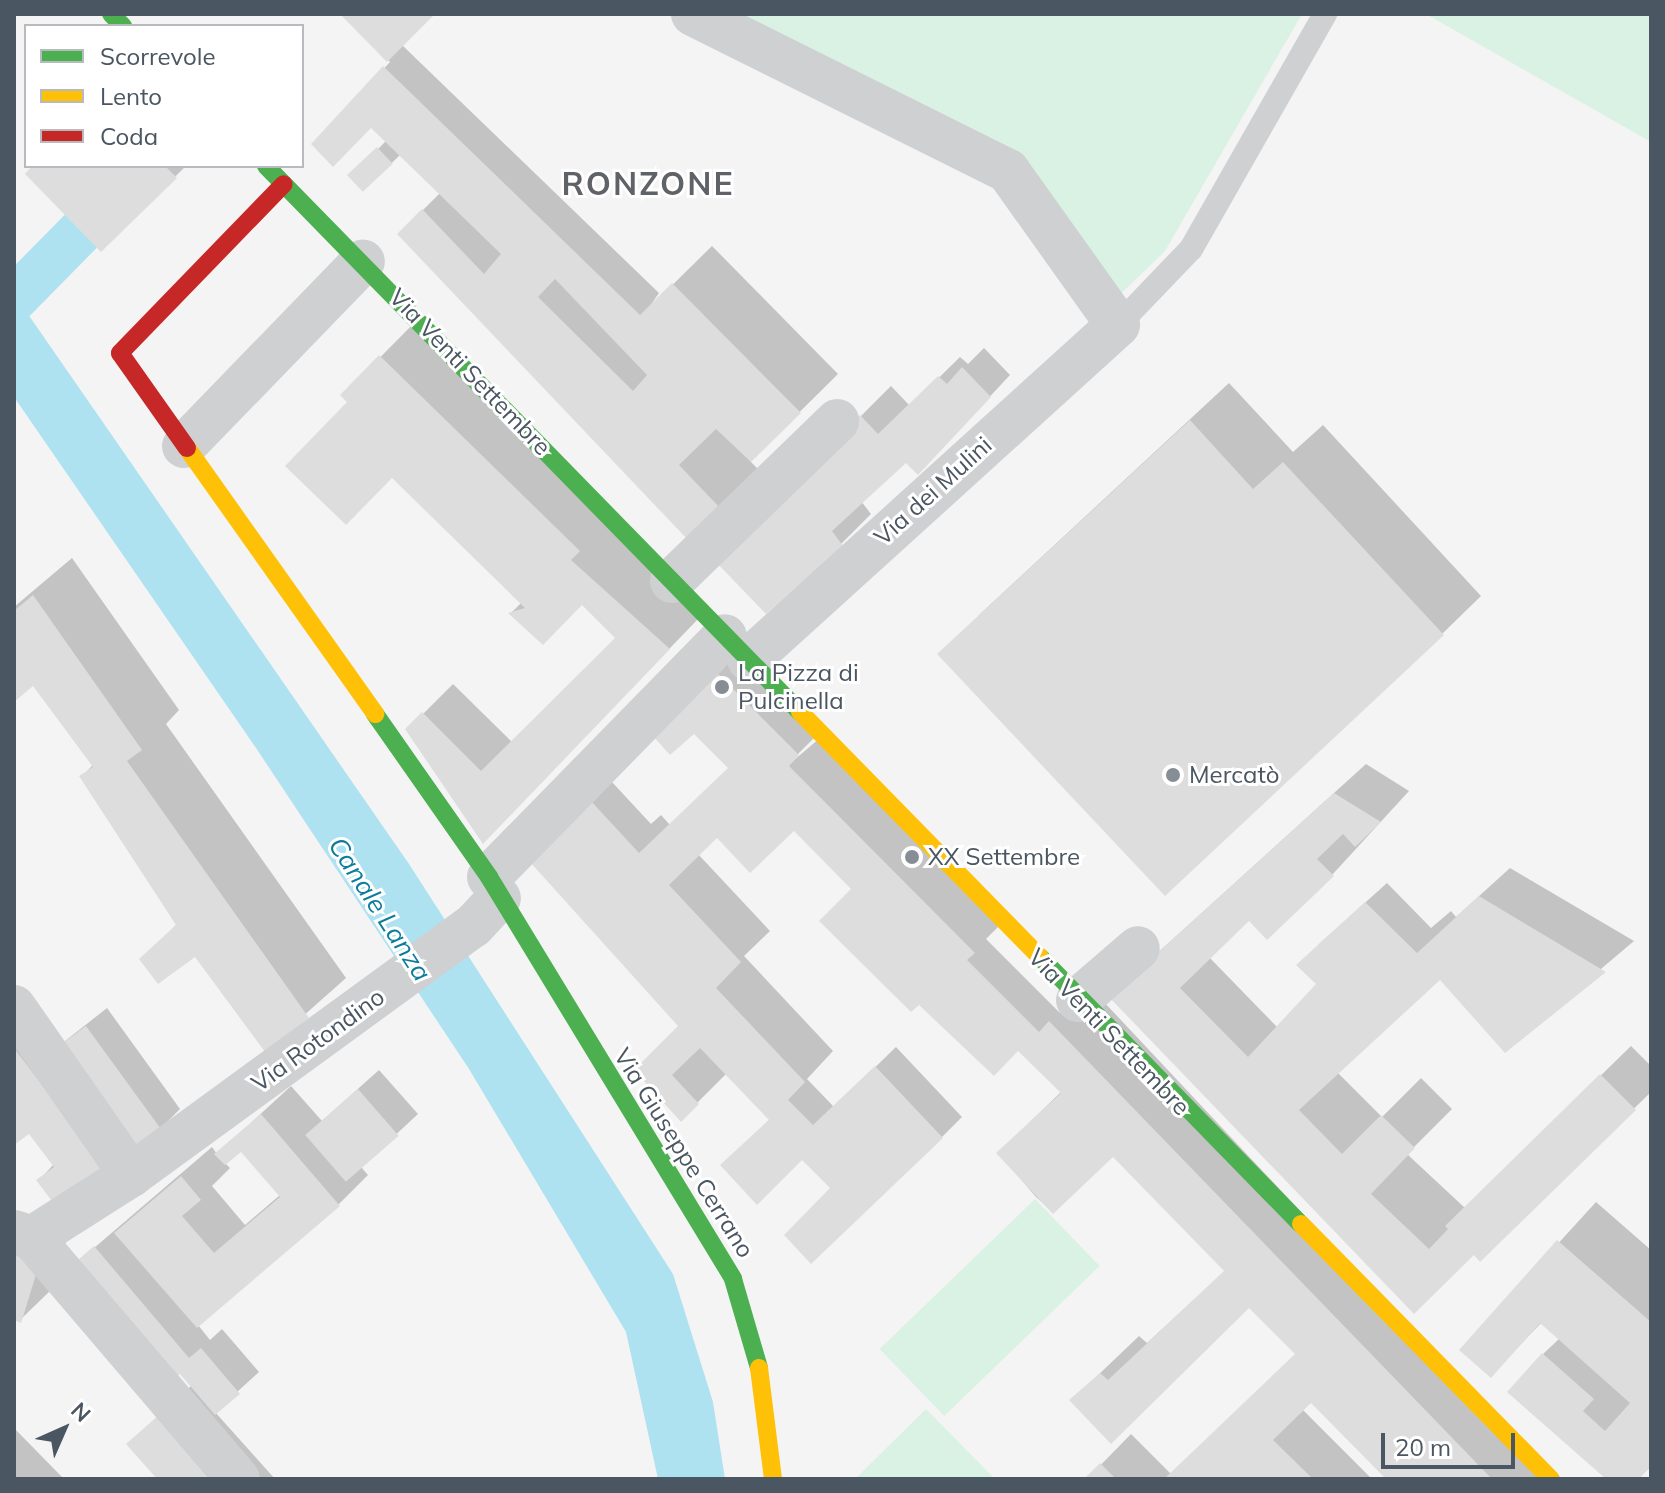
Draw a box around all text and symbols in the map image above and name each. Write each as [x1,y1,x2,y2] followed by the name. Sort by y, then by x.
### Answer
[24,24,304,168] legend
[100,41,216,71] text: Scorrevole
[100,81,162,111] text: Lento
[100,121,158,151] text: Coda
[561,164,735,202] district label: RONZONE
[383,283,557,461] street label: Via Venti Settembre
[868,431,998,551] street label: Via dei Mulini
[738,659,859,715] place label: La Pizza di Pulcinella
[713,678,731,696] marker: La Pizza di Pulcinella
[1189,761,1279,789] place label: Mercatò
[1164,766,1182,784] marker: Mercatò
[322,831,438,987] water label: Canale Lanza
[928,843,1080,871] place label: XX Settembre
[903,848,921,866] marker: XX Settembre
[1022,943,1196,1121] street label: Via Venti Settembre
[246,982,390,1098] street label: Via Rotondino
[608,1043,760,1263] street label: Via Giuseppe Cerrano
[24,1389,104,1469] north arrow
[65,1396,97,1428] text: N
[1385,1417,1519,1467] scale bar
[1395,1432,1451,1462] text: 20 m

